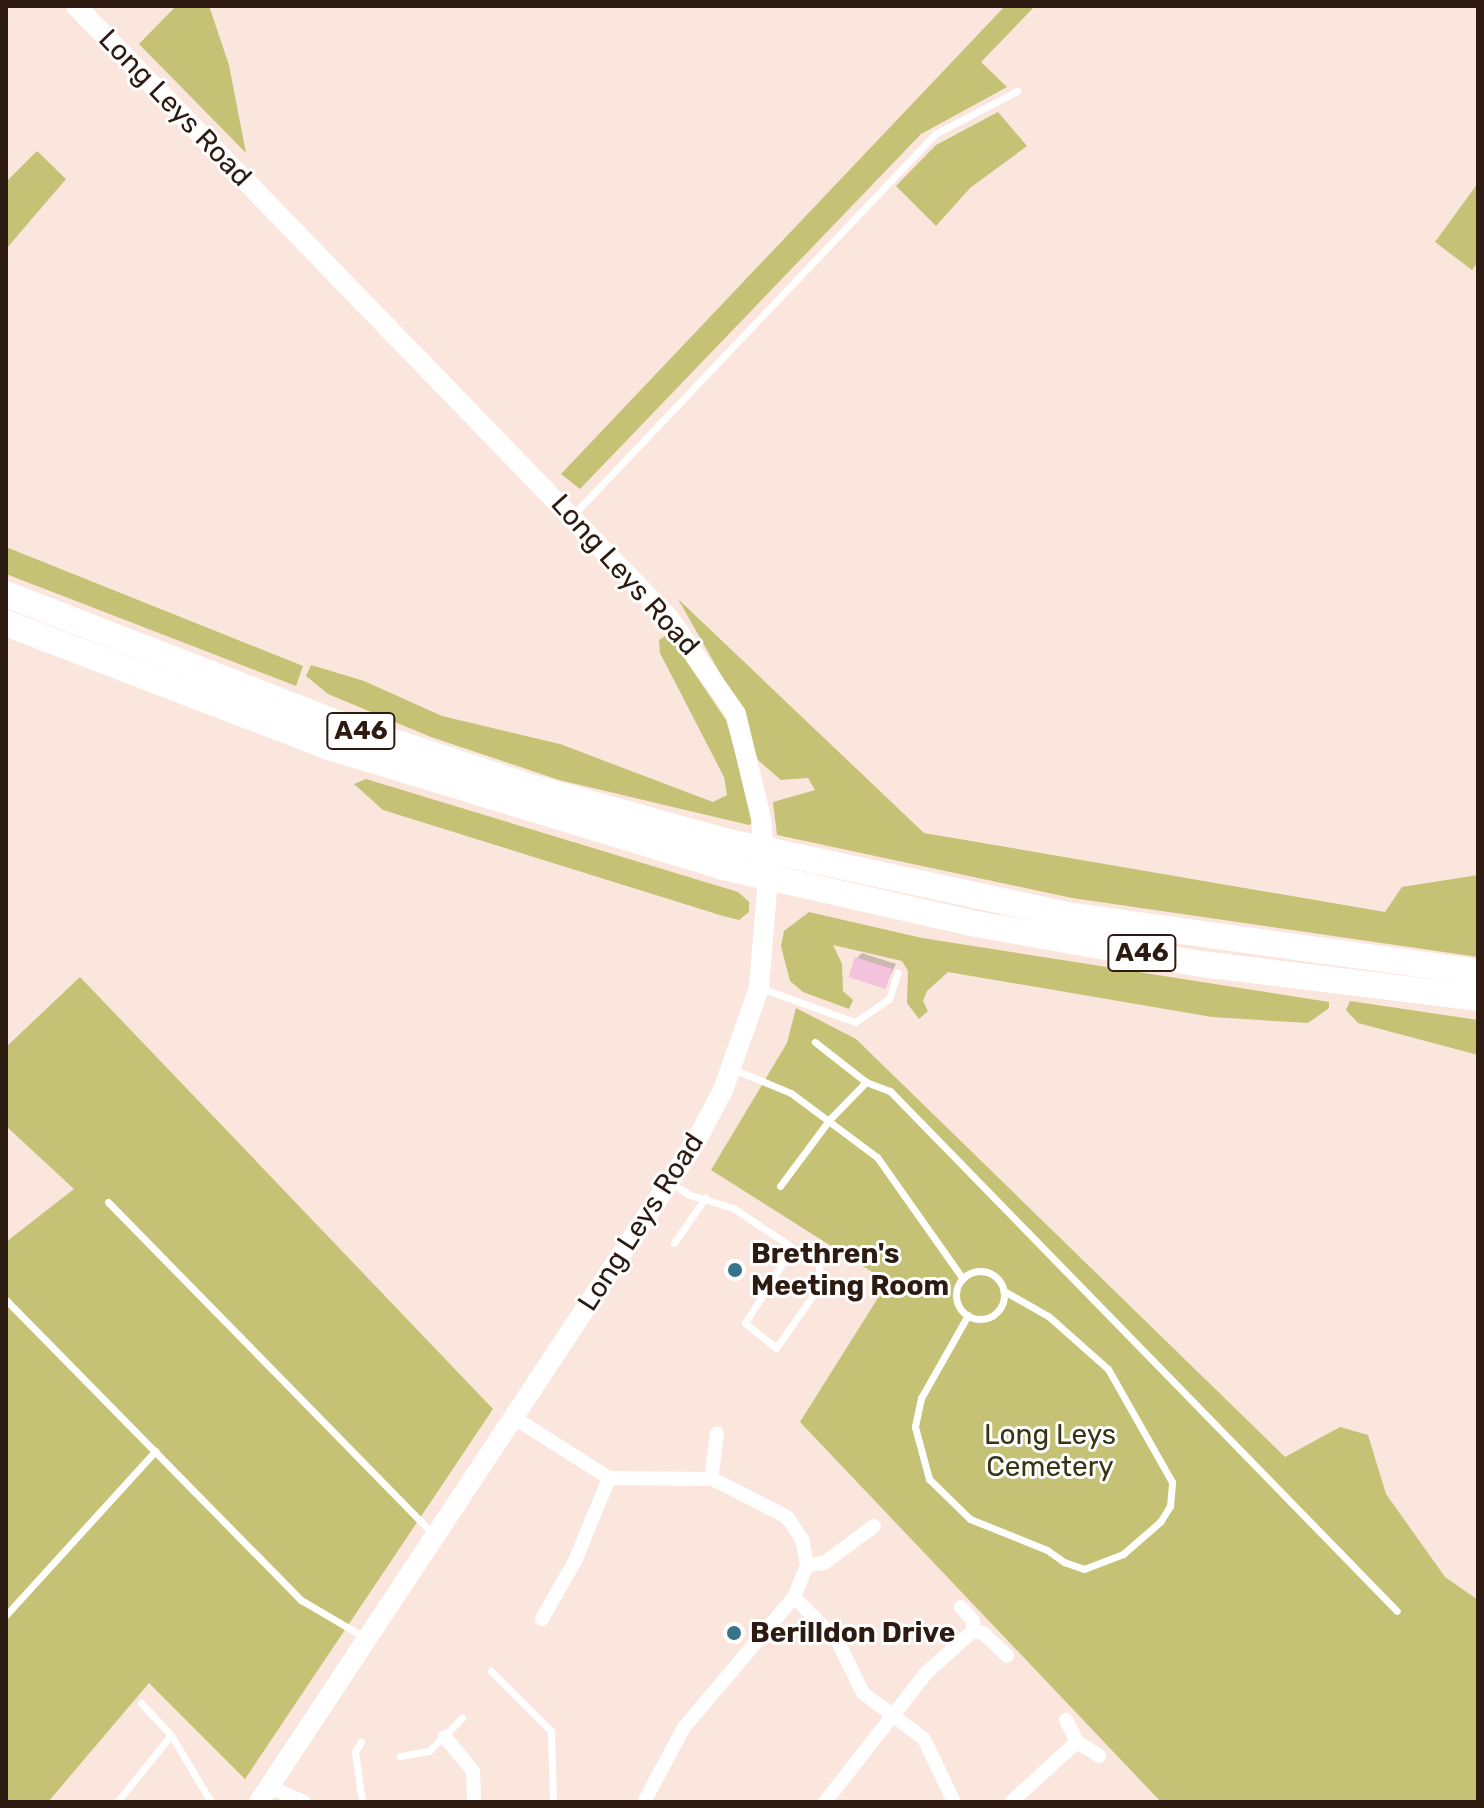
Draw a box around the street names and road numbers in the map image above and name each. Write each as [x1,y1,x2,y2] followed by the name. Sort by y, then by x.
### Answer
[92,23,258,193] street label: Long Leys Road
[544,488,706,662] street label: Long Leys Road
[325,709,397,753] road number: A46
[1106,931,1178,975] road number: A46
[571,1127,711,1317] street label: Long Leys Road

